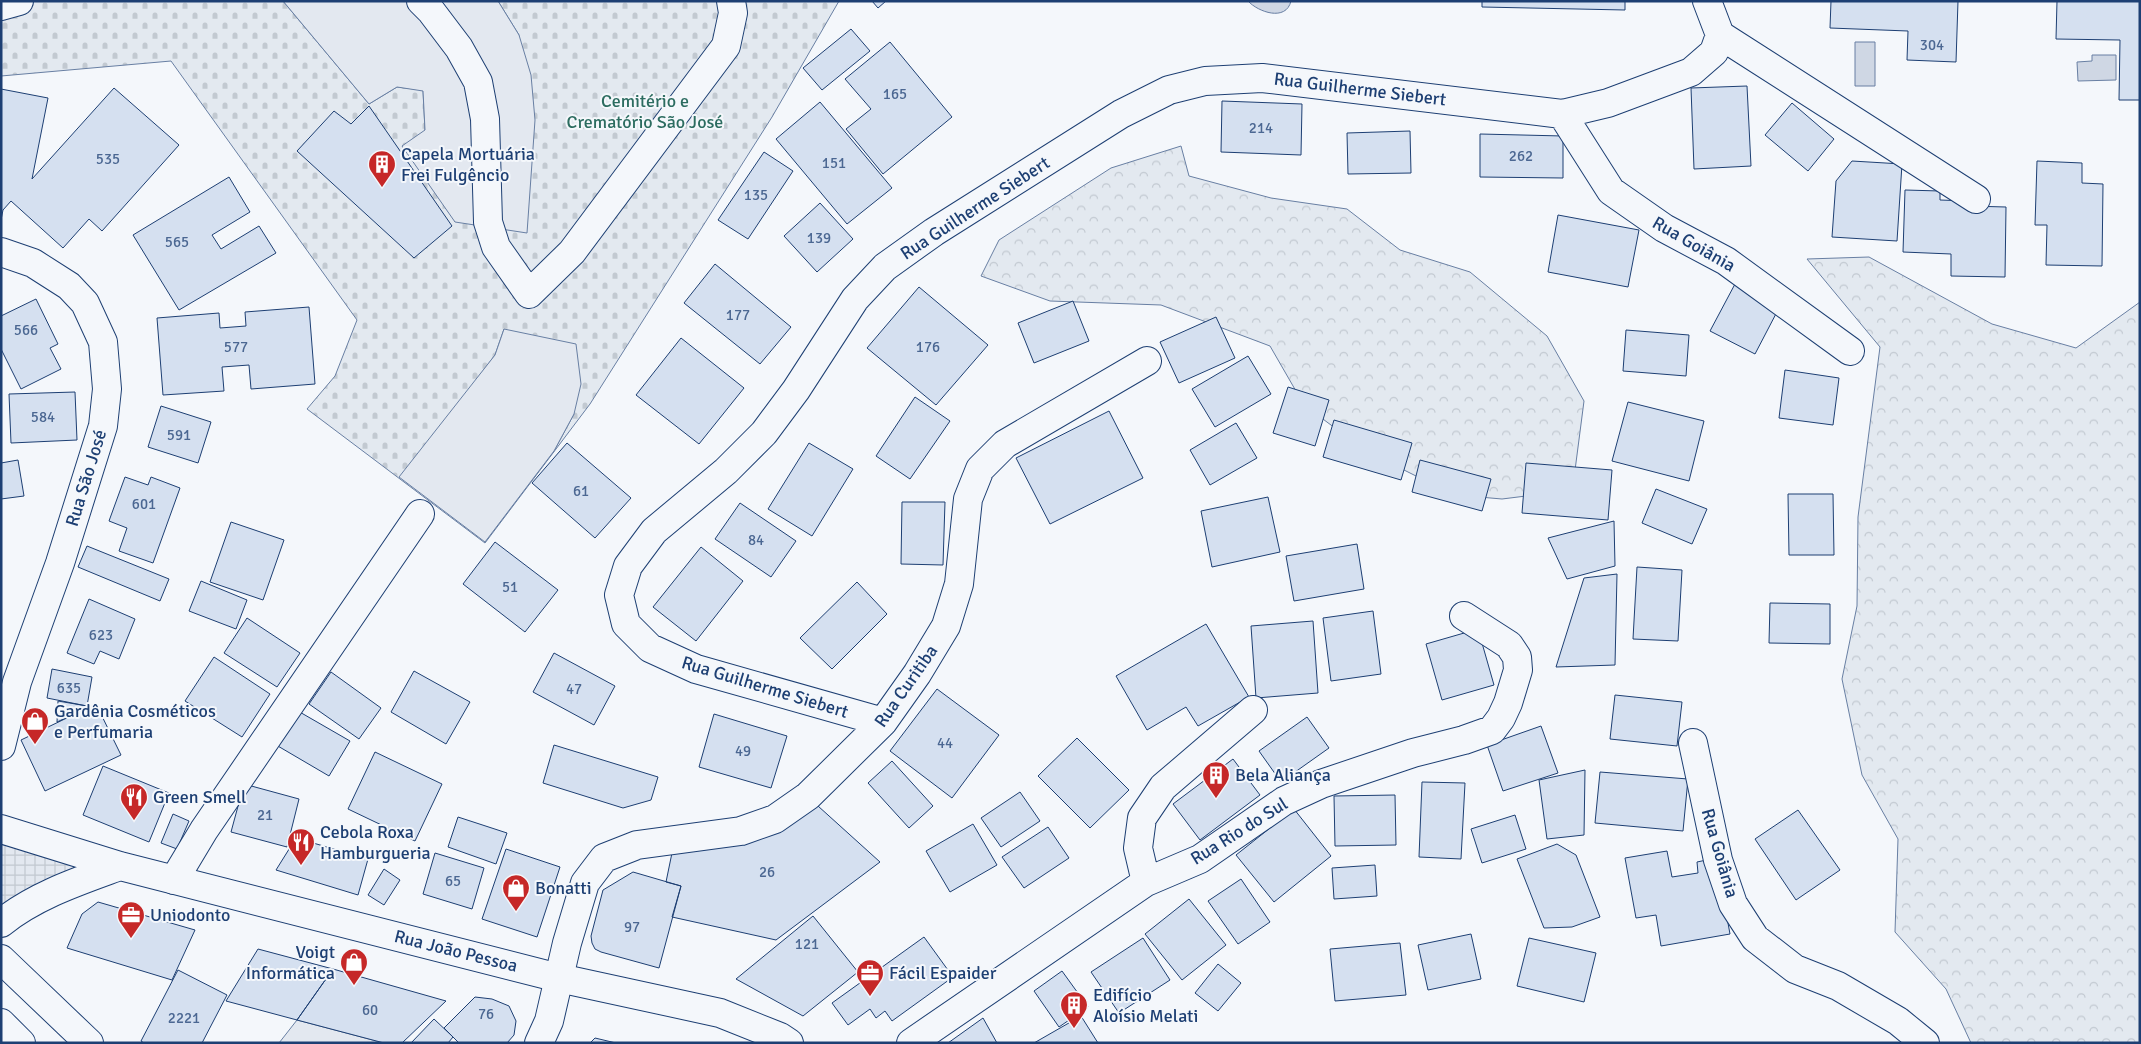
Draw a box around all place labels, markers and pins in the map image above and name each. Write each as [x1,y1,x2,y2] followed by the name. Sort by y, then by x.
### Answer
[401,143,535,186] place label: Capela Mortuária Frei Fulgêncio
[367,149,397,188] building icon: Capela Mortuária Frei Fulgêncio
[54,700,216,743] place label: Gardênia Cosméticos e Perfumaria
[20,706,50,745] shop icon: Gardênia Cosméticos e Perfumaria
[1201,760,1231,799] building icon: Bela Aliança
[1235,764,1331,786] place label: Bela Aliança
[119,782,149,821] restaurant icon: Green Smell
[153,786,246,808] place label: Green Smell
[320,821,431,864] place label: Cebola Roxa Hamburgueria
[286,827,316,866] restaurant icon: Cebola Roxa Hamburgueria
[501,873,531,912] shop icon: Bonatti
[535,877,592,899] place label: Bonatti
[116,900,146,939] office icon: Uniodonto
[150,904,230,926] place label: Uniodonto
[246,941,335,984] place label: Voigt Informática
[339,947,369,986] shop icon: Voigt Informática
[855,958,885,997] office icon: Fácil Espaider
[889,962,997,984] place label: Fácil Espaider
[1093,984,1198,1027] place label: Edifício Aloísio Melati
[1059,990,1089,1029] building icon: Edifício Aloísio Melati

